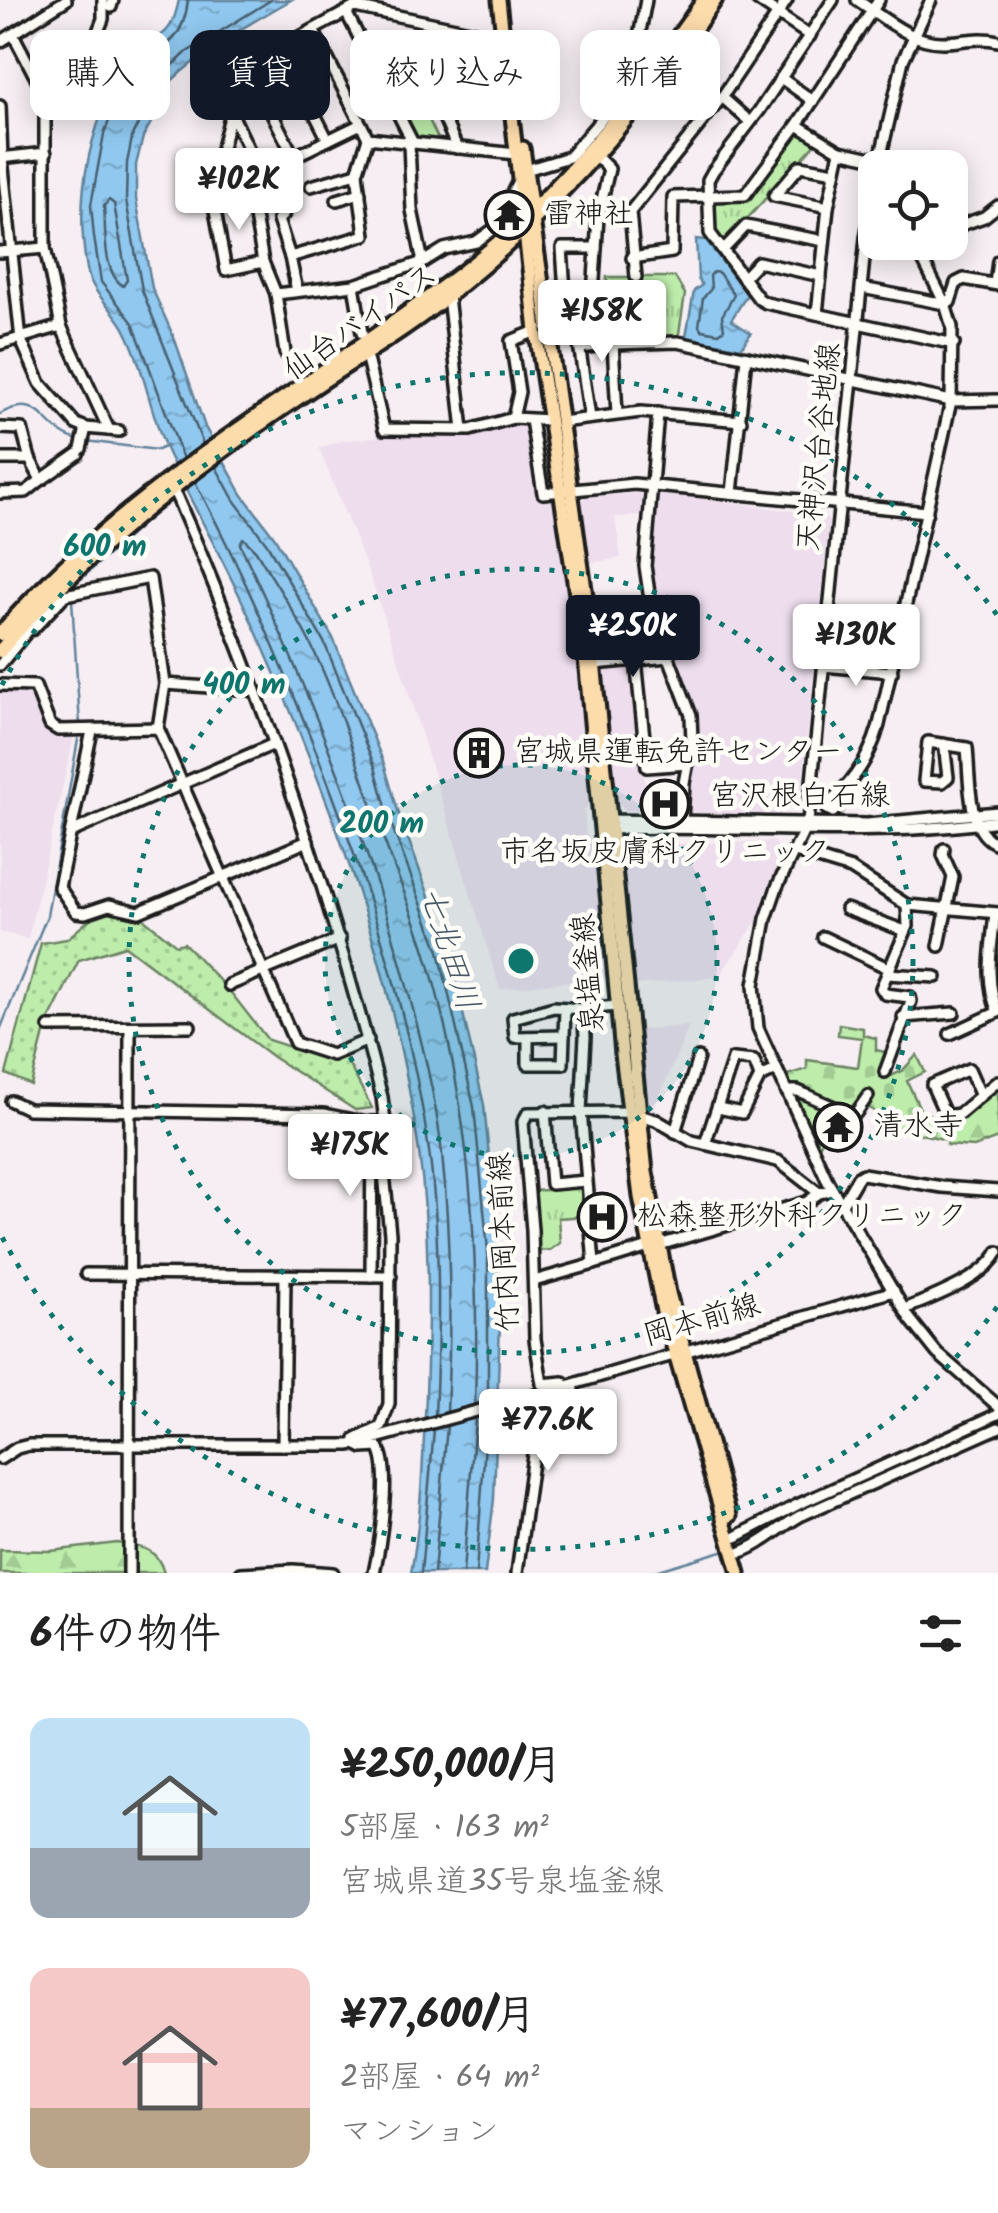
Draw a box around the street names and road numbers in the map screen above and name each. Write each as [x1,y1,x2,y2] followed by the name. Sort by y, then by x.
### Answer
[274,252,448,394] street label: 仙台バイパス
[785,340,855,554] street label: 天神沢台谷地線
[710,773,890,821] street label: 宮沢根白石線
[560,911,618,1035] street label: 泉塩釜線
[476,1151,534,1333] street label: 竹内岡本前線
[638,1281,766,1361] street label: 岡本前線

